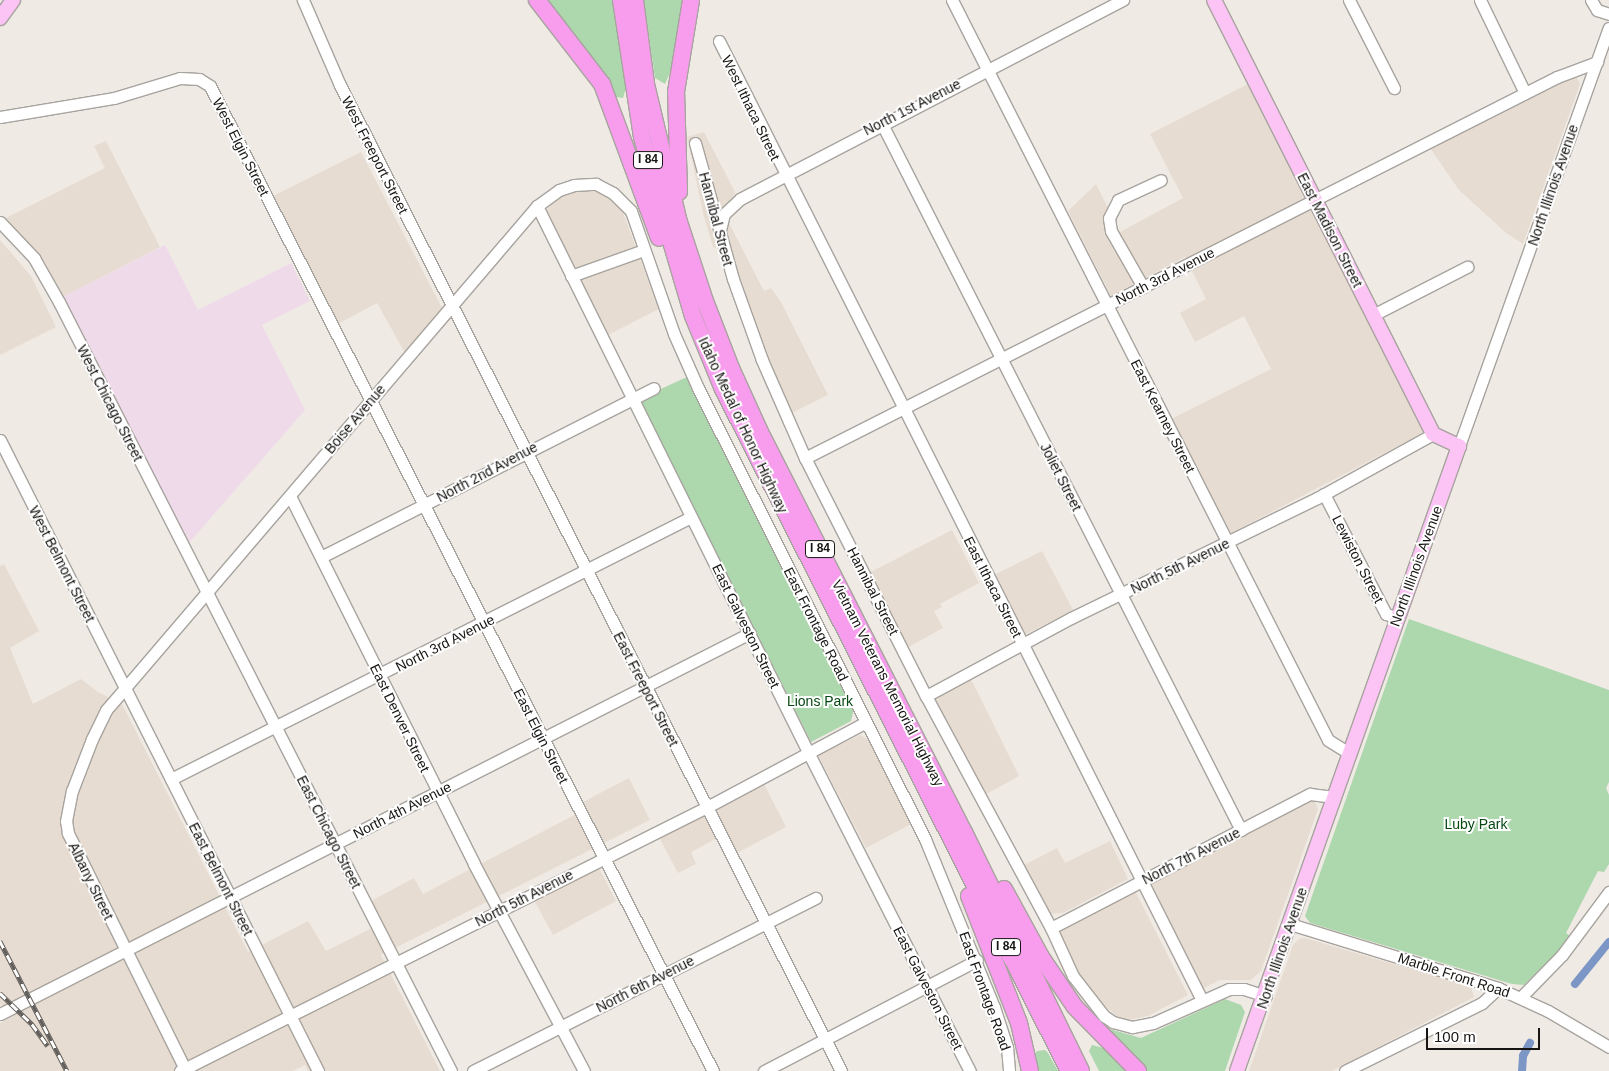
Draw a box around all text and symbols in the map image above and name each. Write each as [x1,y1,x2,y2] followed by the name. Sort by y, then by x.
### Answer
[718,53,784,163] street label: West Ithaca Street
[860,75,964,139] street label: North 1st Avenue
[338,93,412,217] street label: West Freeport Street
[209,95,273,199] street label: West Elgin Street
[1524,122,1582,248] street label: North Illinois Avenue
[632,150,664,170] road number: I 84
[695,170,737,268] street label: Hannibal Street
[1294,170,1366,290] street label: East Madison Street
[1112,244,1218,308] street label: North 3rd Avenue
[695,334,791,516] street label: Idaho Medal of Honor Highway
[73,342,147,464] street label: West Chicago Street
[1127,356,1199,476] street label: East Kearney Street
[321,381,389,457] street label: Boise Avenue
[433,438,541,506] street label: North 2nd Avenue
[1037,440,1085,514] street label: Joliet Street
[25,503,99,625] street label: West Belmont Street
[1386,503,1446,629] street label: North Illinois Avenue
[1329,512,1387,606] street label: Lewiston Street
[960,534,1026,640] street label: East Ithaca Street
[1127,535,1233,597] street label: North 5th Avenue
[804,540,836,558] road number: I 84
[844,544,902,638] street label: Hannibal Street
[709,561,783,691] street label: East Galveston Street
[780,564,852,684] street label: East Frontage Road
[828,577,948,789] street label: Vietnam Veterans Memorial Highway
[392,611,498,675] street label: North 3rd Avenue
[610,629,682,749] street label: East Freeport Street
[367,661,433,775] street label: East Denver Street
[510,686,572,786] street label: East Elgin Street
[787,693,853,709] park label: Lions Park
[293,773,365,891] street label: East Chicago Street
[350,778,454,842] street label: North 4th Avenue
[1444,816,1508,832] park label: Luby Park
[185,820,257,938] street label: East Belmont Street
[1139,824,1243,888] street label: North 7th Avenue
[65,840,117,922] street label: Albany Street
[472,866,576,930] street label: North 5th Avenue
[1253,885,1311,1011] street label: North Illinois Avenue
[890,924,966,1052] street label: East Galveston Street
[956,929,1014,1053] street label: East Frontage Road
[990,938,1022,956] road number: I 84
[1396,949,1512,1001] street label: Marble Front Road
[593,952,697,1016] street label: North 6th Avenue
[1429,1018,1543,1050] scale bar
[1434,1028,1476,1045] text: 100 m

